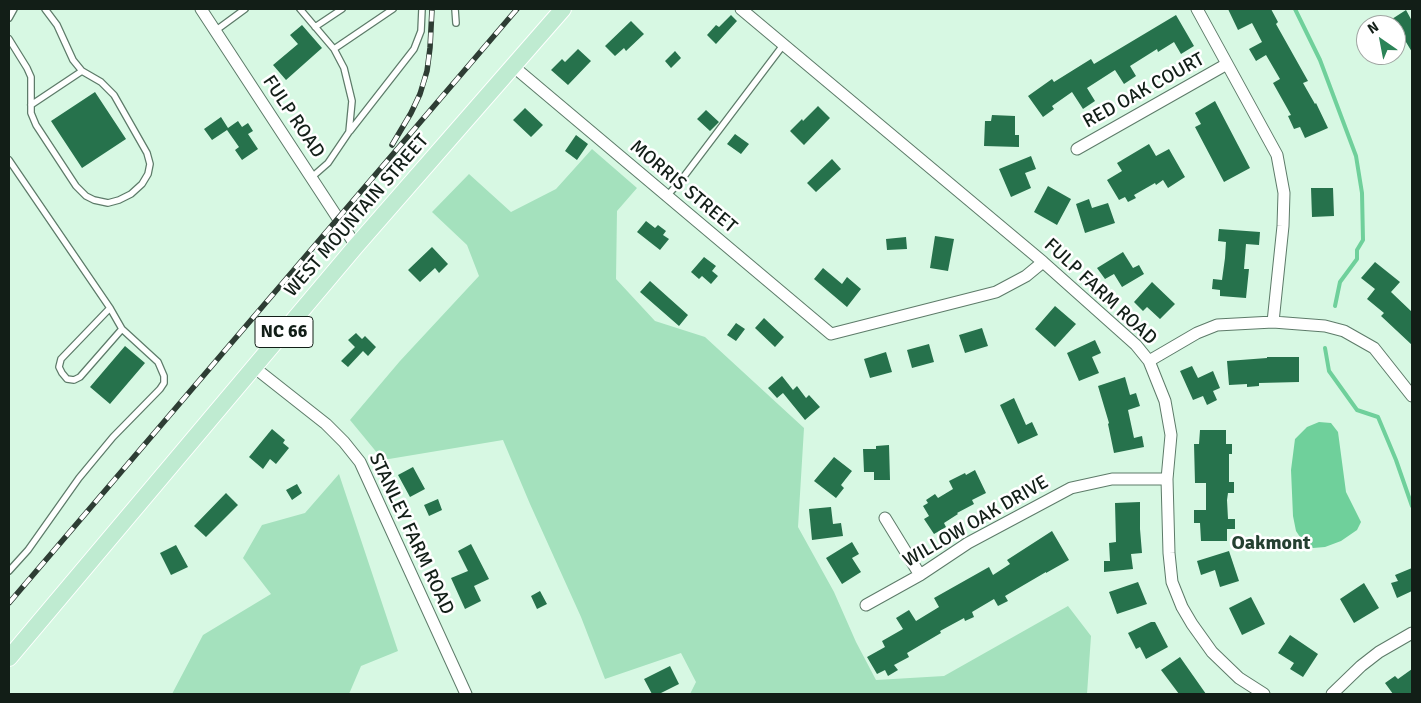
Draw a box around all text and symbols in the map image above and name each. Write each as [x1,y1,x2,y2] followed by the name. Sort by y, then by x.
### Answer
[1356,15,1406,65] north arrow
[1364,18,1382,38] text: N
[1079,48,1209,134] street label: RED OAK COURT
[257,71,329,163] street label: FULP ROAD
[280,130,434,302] street label: WEST MOUNTAIN STREET
[625,136,741,238] street label: MORRIS STREET
[1039,234,1161,350] street label: FULP FARM ROAD
[255,316,313,348] road number: NC 66
[364,450,458,618] street label: STANLEY FARM ROAD
[899,471,1053,573] street label: WILLOW OAK DRIVE
[1232,532,1310,556] district label: Oakmont

